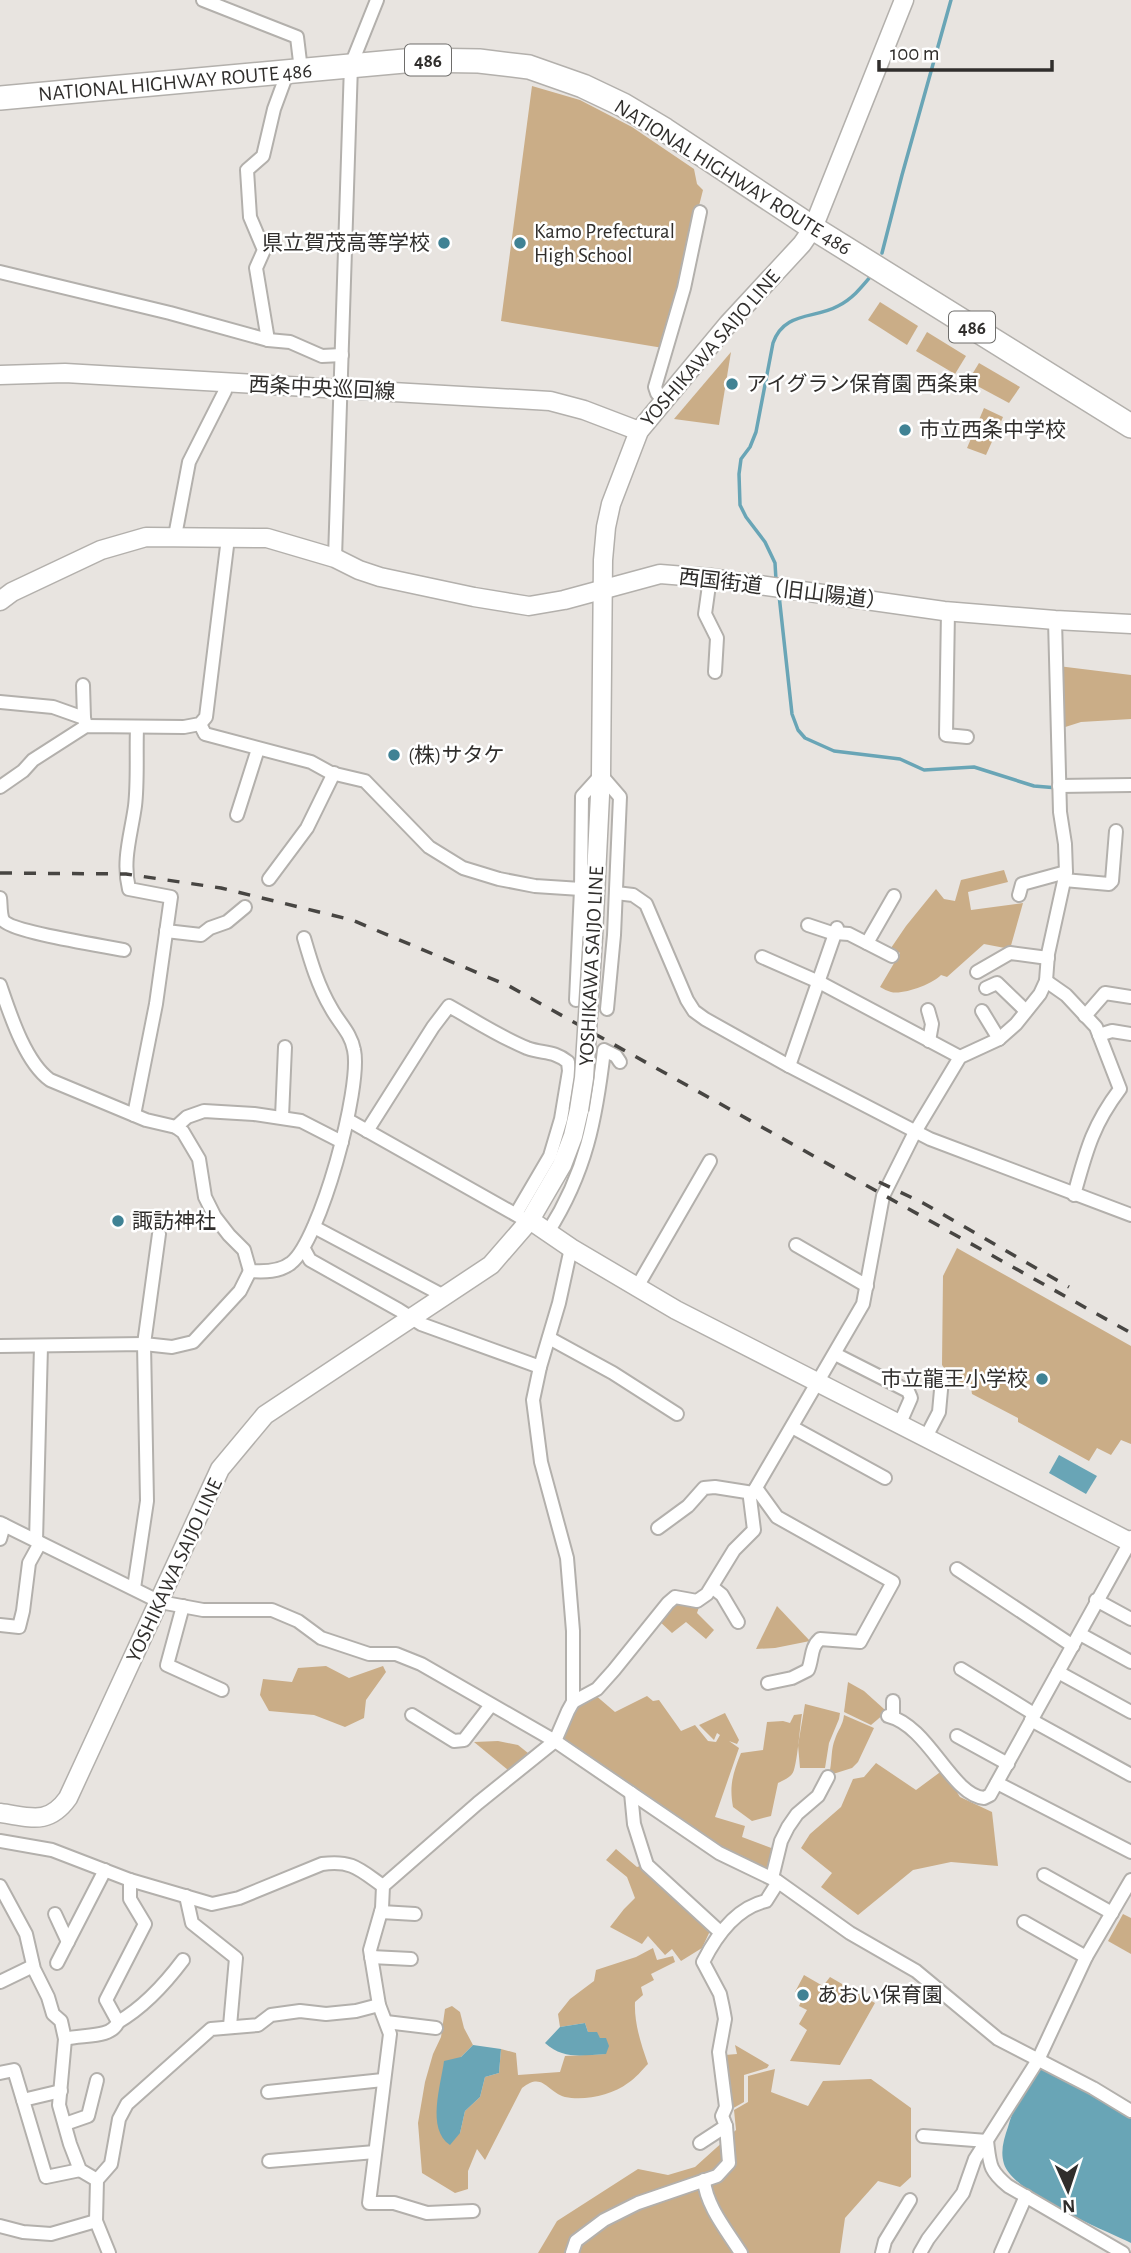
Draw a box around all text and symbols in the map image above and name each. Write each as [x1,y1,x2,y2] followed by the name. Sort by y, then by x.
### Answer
[879,28,1052,72] scale bar
[890,43,940,64] text: 100 m
[405,44,451,76] road number: 486
[37,60,313,105] street label: NATIONAL HIGHWAY ROUTE 486
[611,96,855,259] street label: NATIONAL HIGHWAY ROUTE 486
[534,221,675,266] place label: Kamo Prefectural High School
[262,232,430,254] place label: 県立賀茂高等学校
[436,235,452,251] marker: 県立賀茂高等学校
[512,235,528,251] marker: Kamo Prefectural High School
[637,266,784,431] street label: YOSHIKAWA SAIJO LINE
[949,312,995,342] road number: 486
[248,373,396,403] street label: 西条中央巡回線
[746,373,979,395] place label: アイグラン保育園 西条東
[724,376,740,392] marker: アイグラン保育園 西条東
[919,419,1066,441] place label: 市立西条中学校
[897,422,913,438] marker: 市立西条中学校
[677,565,889,613] street label: 西国街道（旧山陽道）
[408,744,504,766] place label: (株)サタケ
[386,747,402,763] marker: (株)サタケ
[576,866,607,1066] street label: YOSHIKAWA SAIJO LINE
[132,1210,216,1232] place label: 諏訪神社
[110,1213,126,1229] marker: 諏訪神社
[881,1368,1028,1390] place label: 市立龍王小学校
[1034,1371,1050,1387] marker: 市立龍王小学校
[123,1475,226,1665] street label: YOSHIKAWA SAIJO LINE
[817,1984,943,2006] place label: あおい保育園
[795,1987,811,2003] marker: あおい保育園
[1033,2155,1103,2225] north arrow
[1062,2196,1076,2215] text: N

